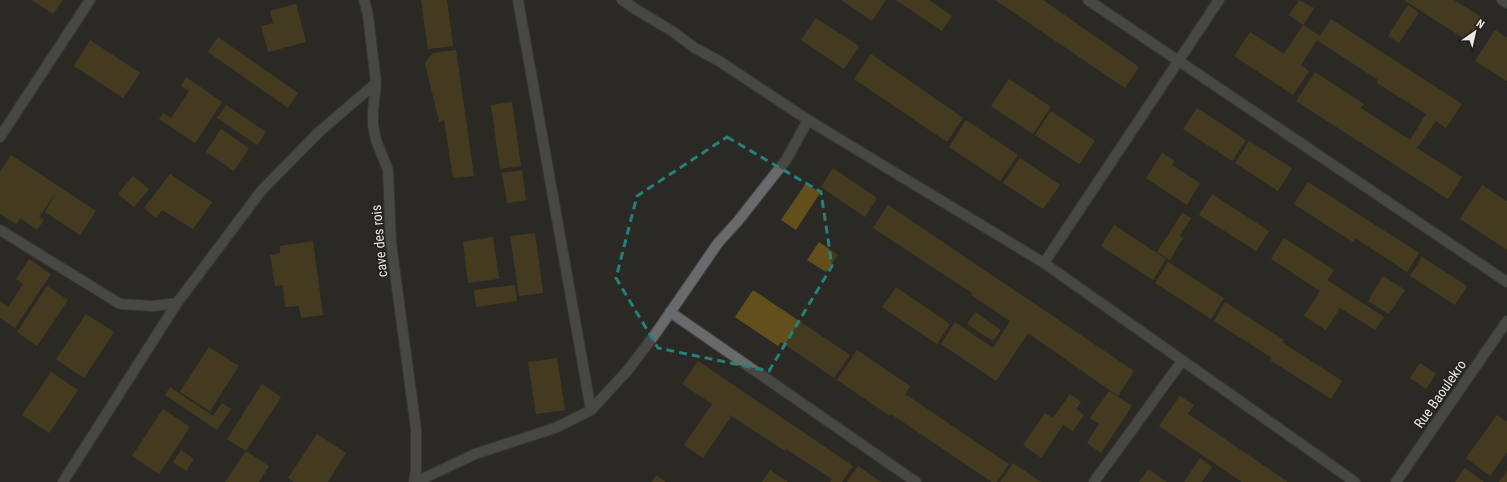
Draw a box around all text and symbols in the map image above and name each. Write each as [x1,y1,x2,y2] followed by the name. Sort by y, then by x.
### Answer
[1455,12,1495,52] north arrow
[1474,17,1487,32] text: N
[368,204,390,278] street label: cave des rois
[1411,357,1469,431] street label: Rue Baoulekro

